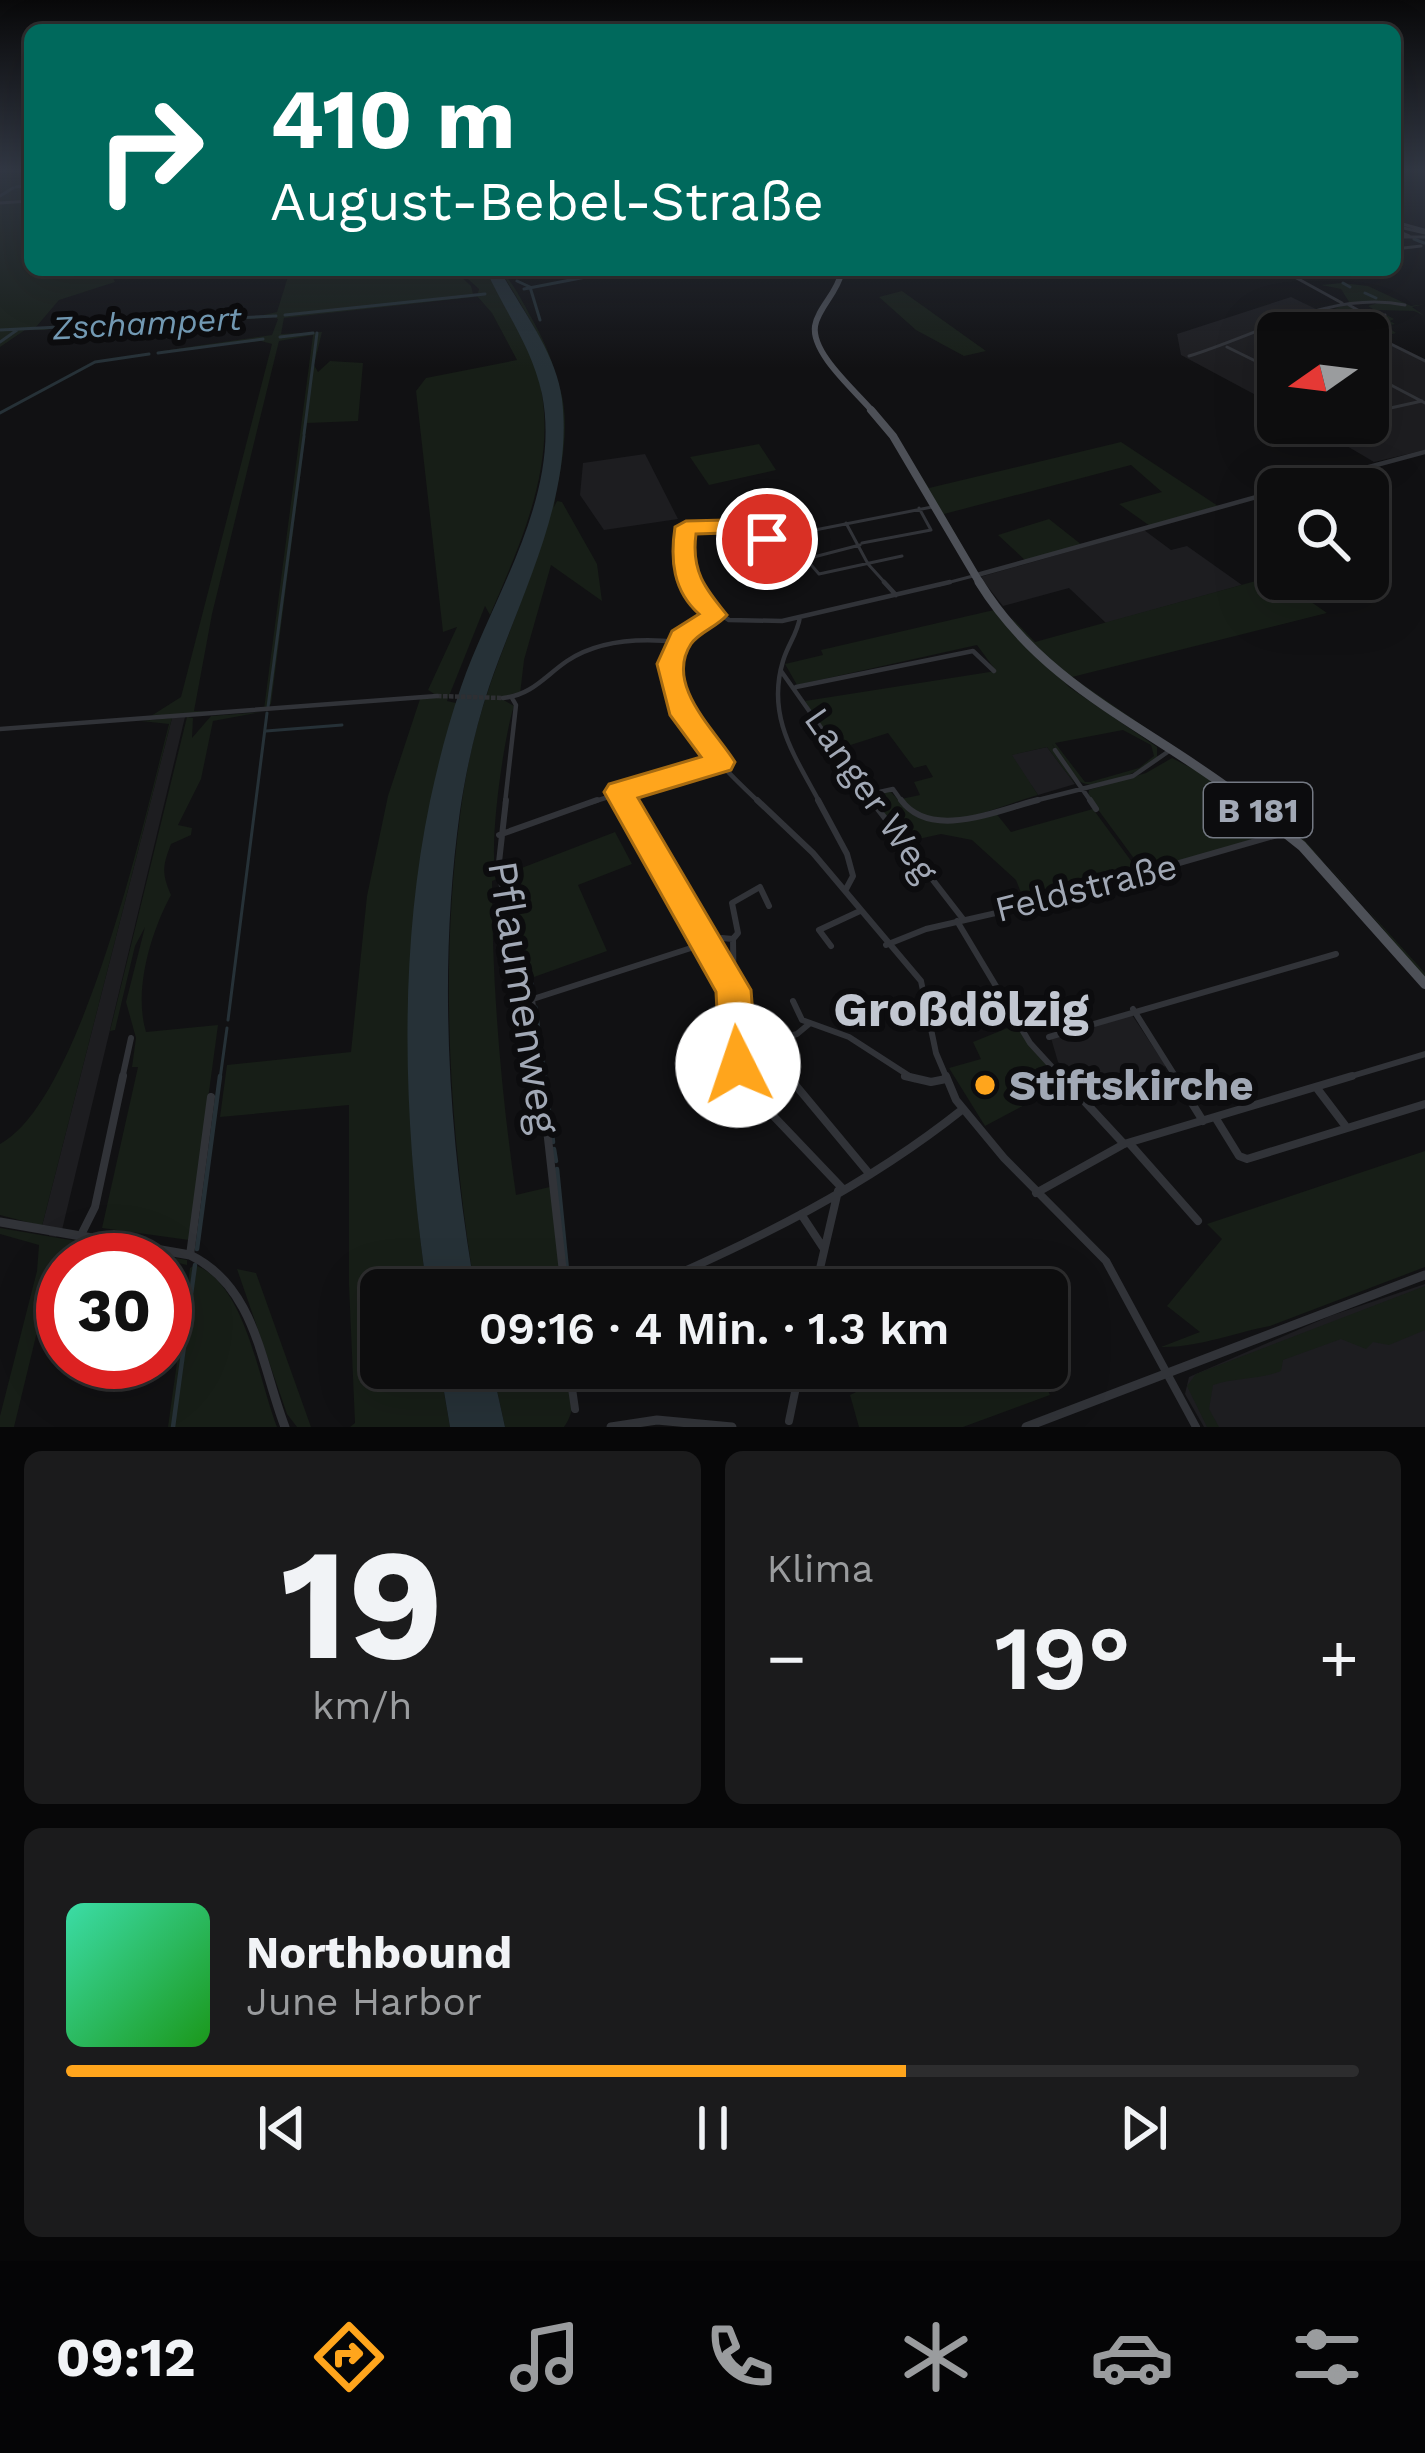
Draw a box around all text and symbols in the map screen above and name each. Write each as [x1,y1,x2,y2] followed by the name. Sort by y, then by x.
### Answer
[270,70,516,168] text: 410 m
[72,72,228,228] icon: right
[270,170,824,233] text: August-Bebel-Straße
[51,299,243,347] water label: Zschampert
[1257,312,1389,444] north arrow
[1257,312,1389,600] map controls
[1257,468,1389,600] button: search
[716,488,818,590] pin
[734,506,800,572] icon: arrive
[796,700,947,891] street label: Langer Weg
[1204,783,1312,837] road number: B 181
[991,845,1181,931] street label: Feldstraße
[478,857,570,1138] street label: Pflaumenweg
[833,981,1089,1038] district label: Großdölzig
[675,1002,801,1128] position arrow
[1009,1061,1254,1110] place label: Stiftskirche
[972,1072,998,1098] marker: Stiftskirche
[36,1233,192,1389] speed limit sign: 30
[479,1302,949,1355] text: 09:16 · 4 Min. · 1.3 km
[281,1513,444,1696] text: 19
[767,1546,874,1591] text: Klima
[995,1605,1131,1711] text: 19°
[767,1620,806,1697] text: −
[1319,1620,1359,1697] text: +
[312,1683,412,1728] text: km/h
[246,1926,512,1979] text: Northbound
[246,1979,482,2024] text: June Harbor
[249,2095,315,2161] icon: previous
[680,2095,746,2161] icon: pause
[1111,2095,1177,2161] icon: next
[307,2315,391,2399] icon: directions
[503,2315,587,2399] icon: music
[698,2315,782,2399] icon: phone
[894,2315,978,2399] icon: climate
[1090,2315,1174,2399] icon: car
[1285,2315,1369,2399] icon: filters
[56,2326,196,2389] text: 09:12

